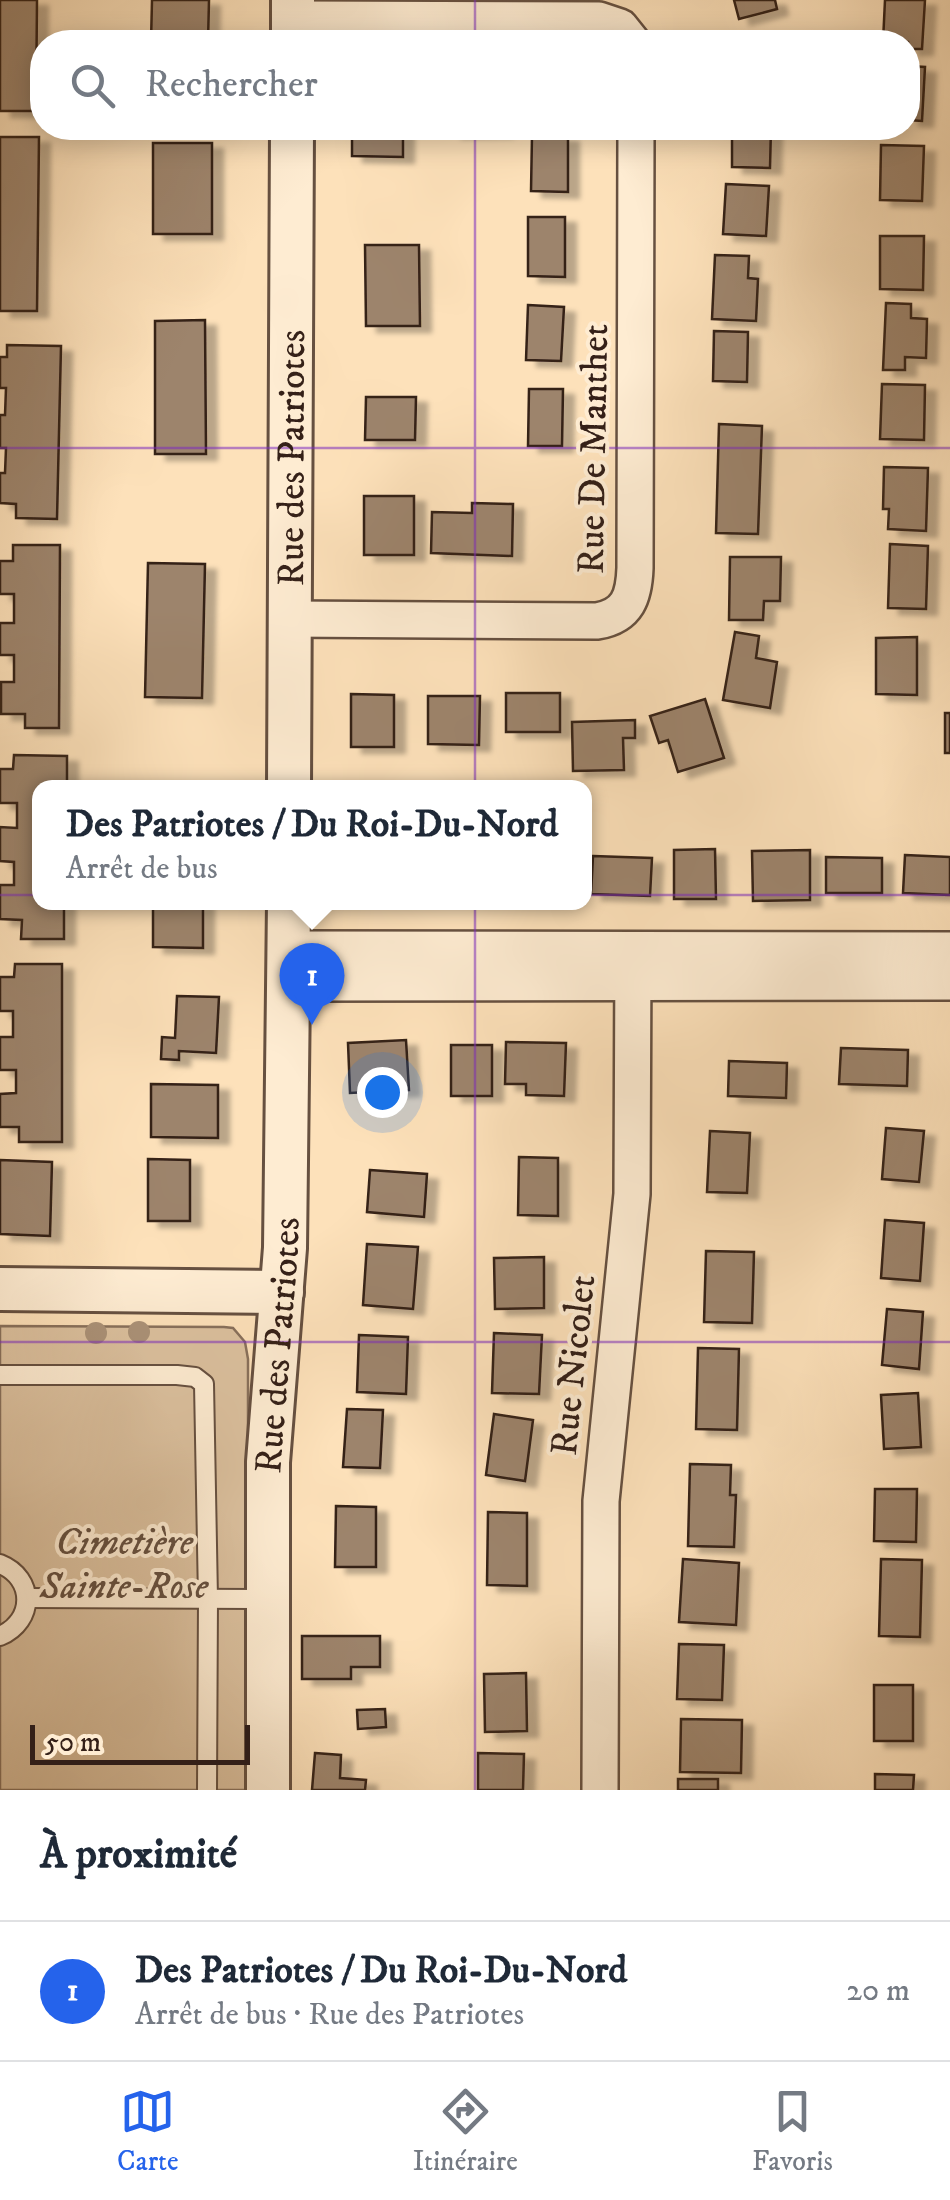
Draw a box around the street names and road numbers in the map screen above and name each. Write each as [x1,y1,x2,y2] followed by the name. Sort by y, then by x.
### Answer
[568,324,620,574] street label: Rue De Manthet
[268,330,317,586] street label: Rue des Patriotes
[245,1217,311,1475] street label: Rue des Patriotes
[541,1273,607,1458] street label: Rue Nicolet

